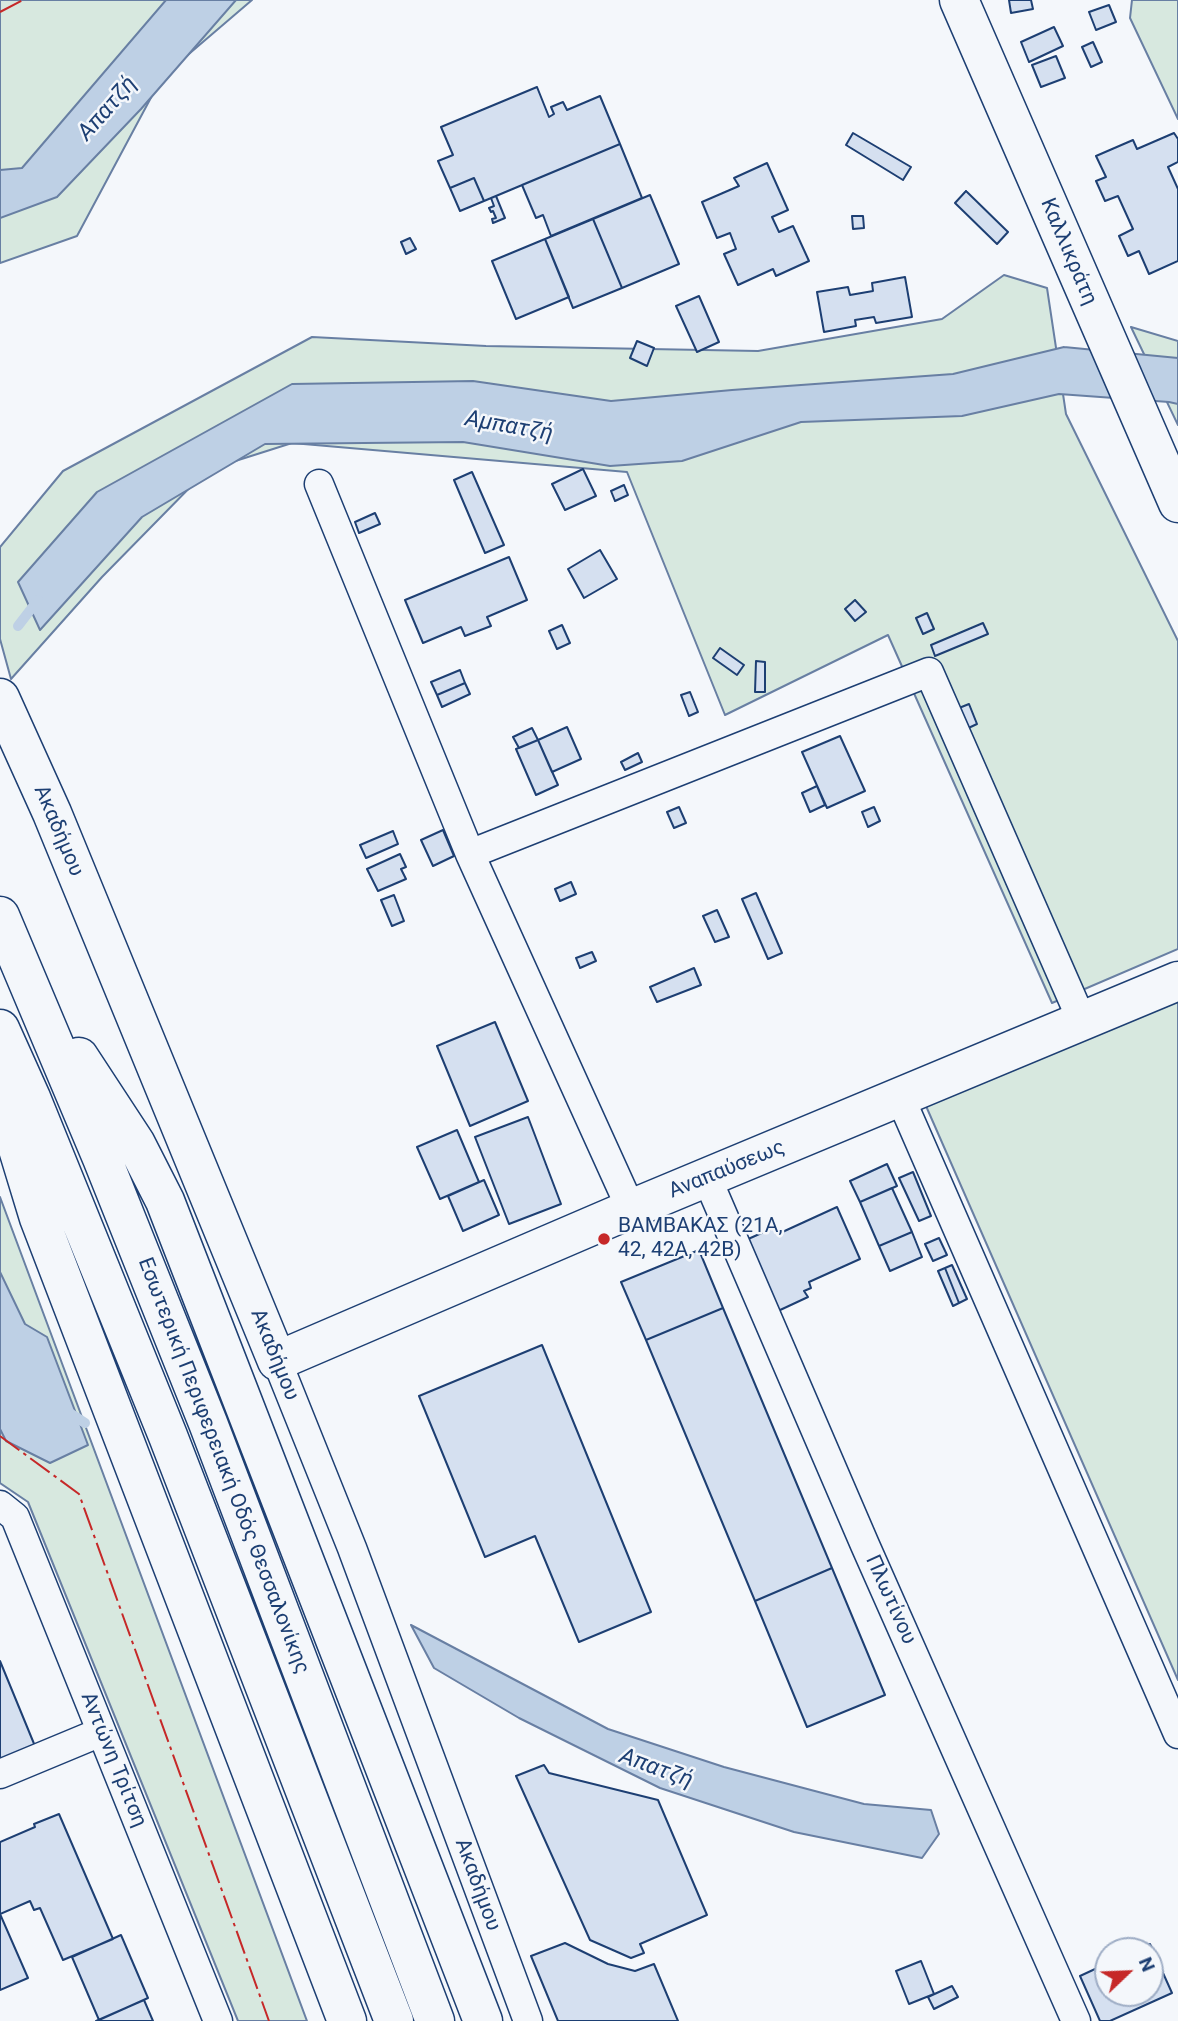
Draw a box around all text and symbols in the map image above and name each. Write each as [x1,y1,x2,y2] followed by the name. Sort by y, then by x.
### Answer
[73,71,143,147] water label: Απατζή
[1034,195,1102,309] street label: Καλλικράτη
[463,406,555,448] water label: Αμπατζή
[28,782,88,880] street label: Ακαδήμου
[665,1135,789,1205] street label: Αναπαύσεως
[618,1214,783,1264] place label: ΒΑΜΒΑΚΑΣ (21Α, 42, 42Α, 42Β)
[596,1231,612,1247] marker: ΒΑΜΒΑΚΑΣ (21Α, 42, 42Α, 42Β)
[132,1254,314,1678] street label: Εσωτερική Περιφερειακή Οδός Θεσσαλονίκης
[244,1306,304,1404] street label: Ακαδήμου
[859,1551,921,1649] street label: Πλωτίνου
[75,1689,151,1831] street label: Αντώνη Τρίτση
[615,1743,697,1795] water label: Απατζή
[449,1835,505,1935] street label: Ακαδήμου
[1094,1937,1164,2007] north arrow
[1134,1954,1160,1975] text: N

